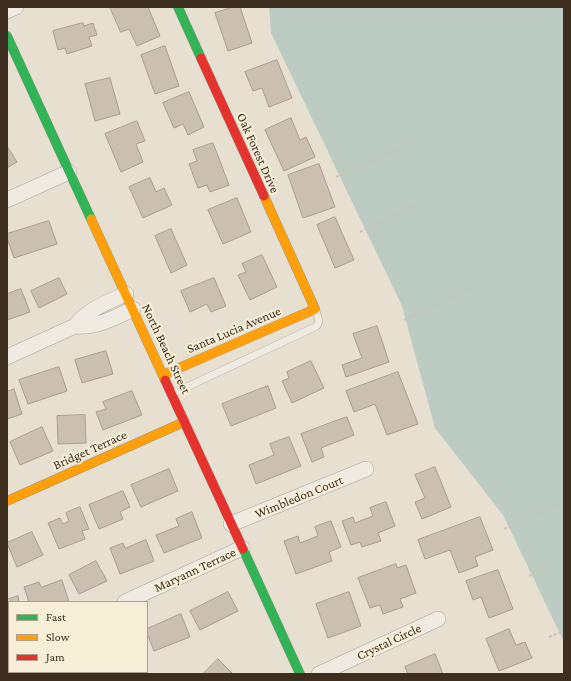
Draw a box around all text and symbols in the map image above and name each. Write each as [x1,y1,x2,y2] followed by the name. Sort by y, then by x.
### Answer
[233,110,283,196] street label: Oak Forest Drive
[138,302,194,396] street label: North Beach Street
[185,303,283,357] street label: Santa Lucia Avenue
[51,427,129,473] street label: Bridget Terrace
[253,472,345,522] street label: Wimbledon Court
[152,544,238,596] street label: Maryann Terrace
[8,601,148,673] legend
[46,610,66,624] text: Fast
[354,620,424,664] street label: Crystal Circle
[46,630,70,644] text: Slow
[46,650,65,664] text: Jam

